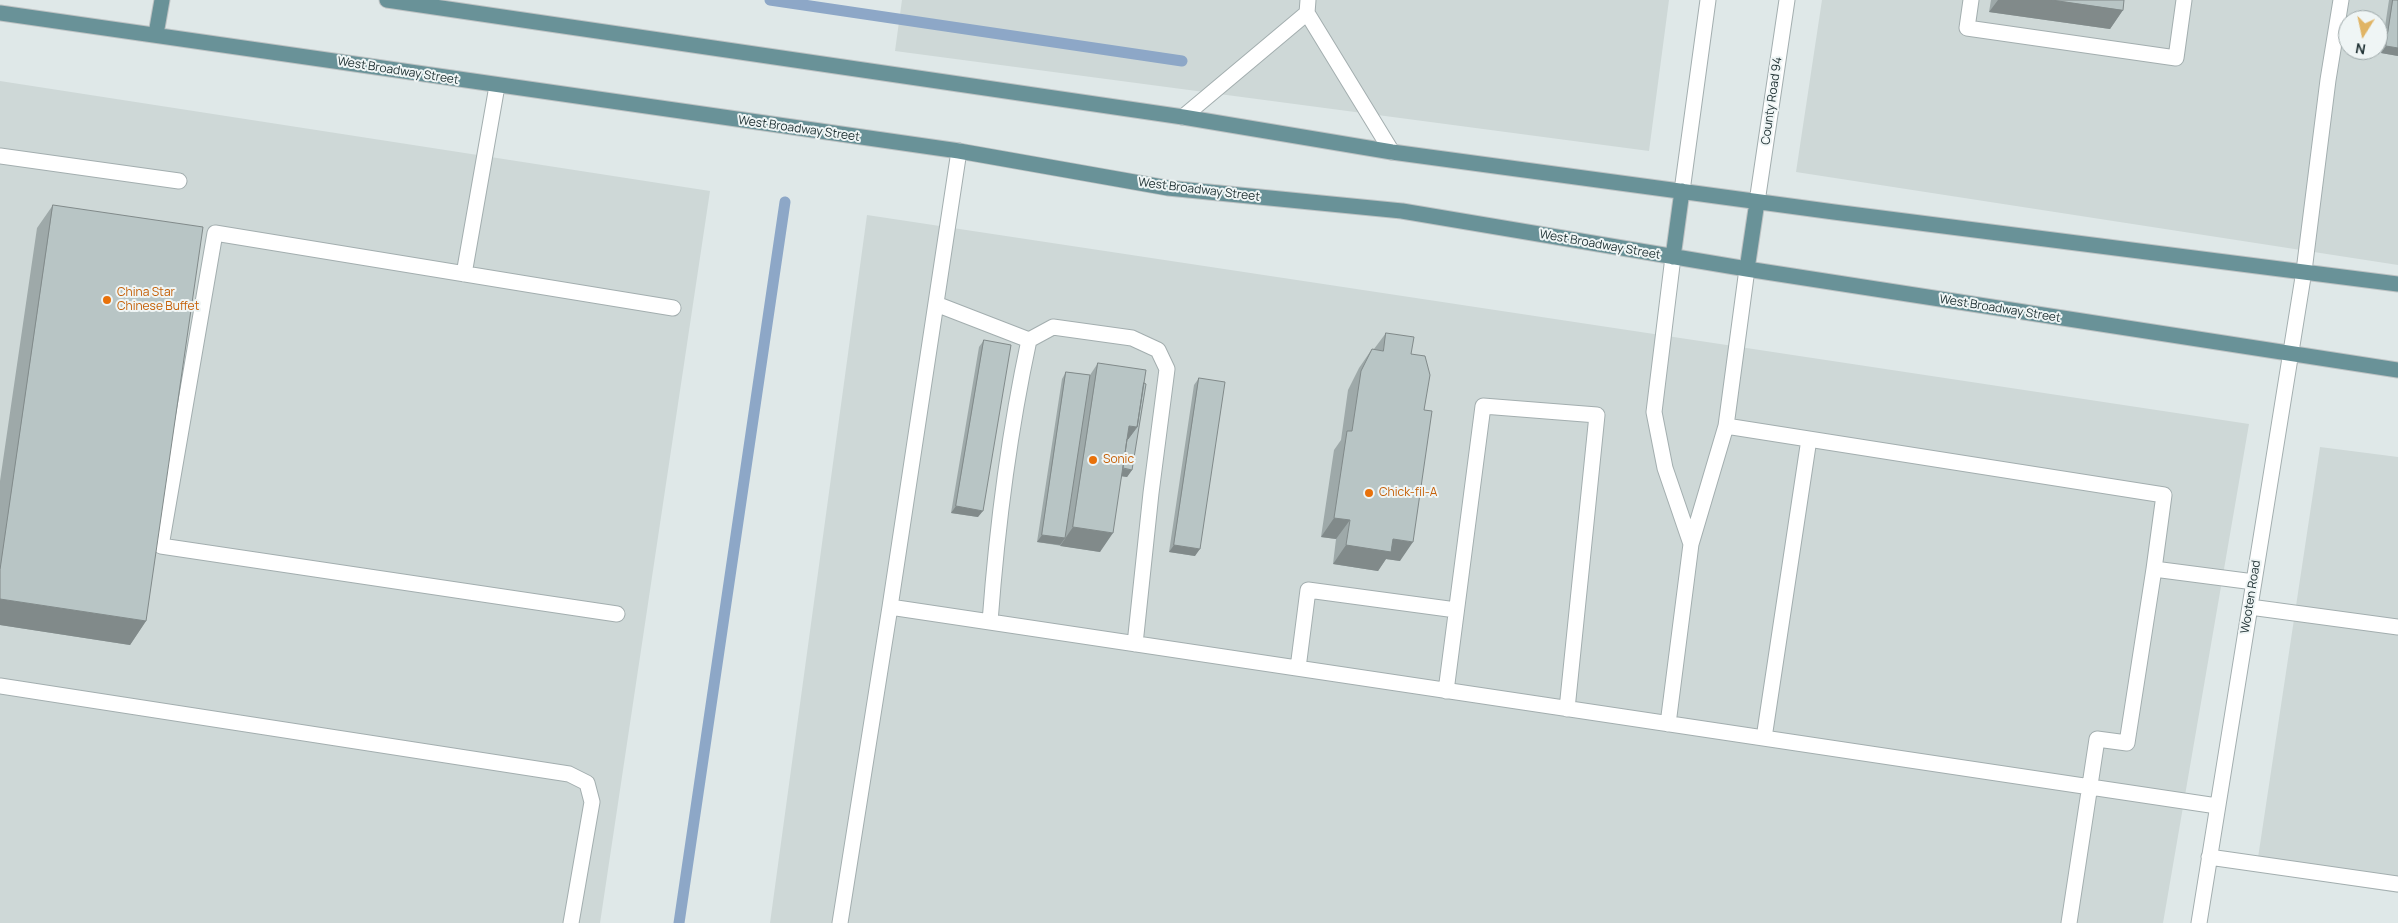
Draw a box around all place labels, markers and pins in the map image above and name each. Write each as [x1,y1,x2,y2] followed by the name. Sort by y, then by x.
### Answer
[117,286,199,314] place label: China Star Chinese Buffet
[101,294,113,306] marker: China Star Chinese Buffet
[1103,453,1134,467] place label: Sonic
[1087,454,1099,466] marker: Sonic
[1379,486,1437,500] place label: Chick-fil-A
[1363,487,1375,499] marker: Chick-fil-A

